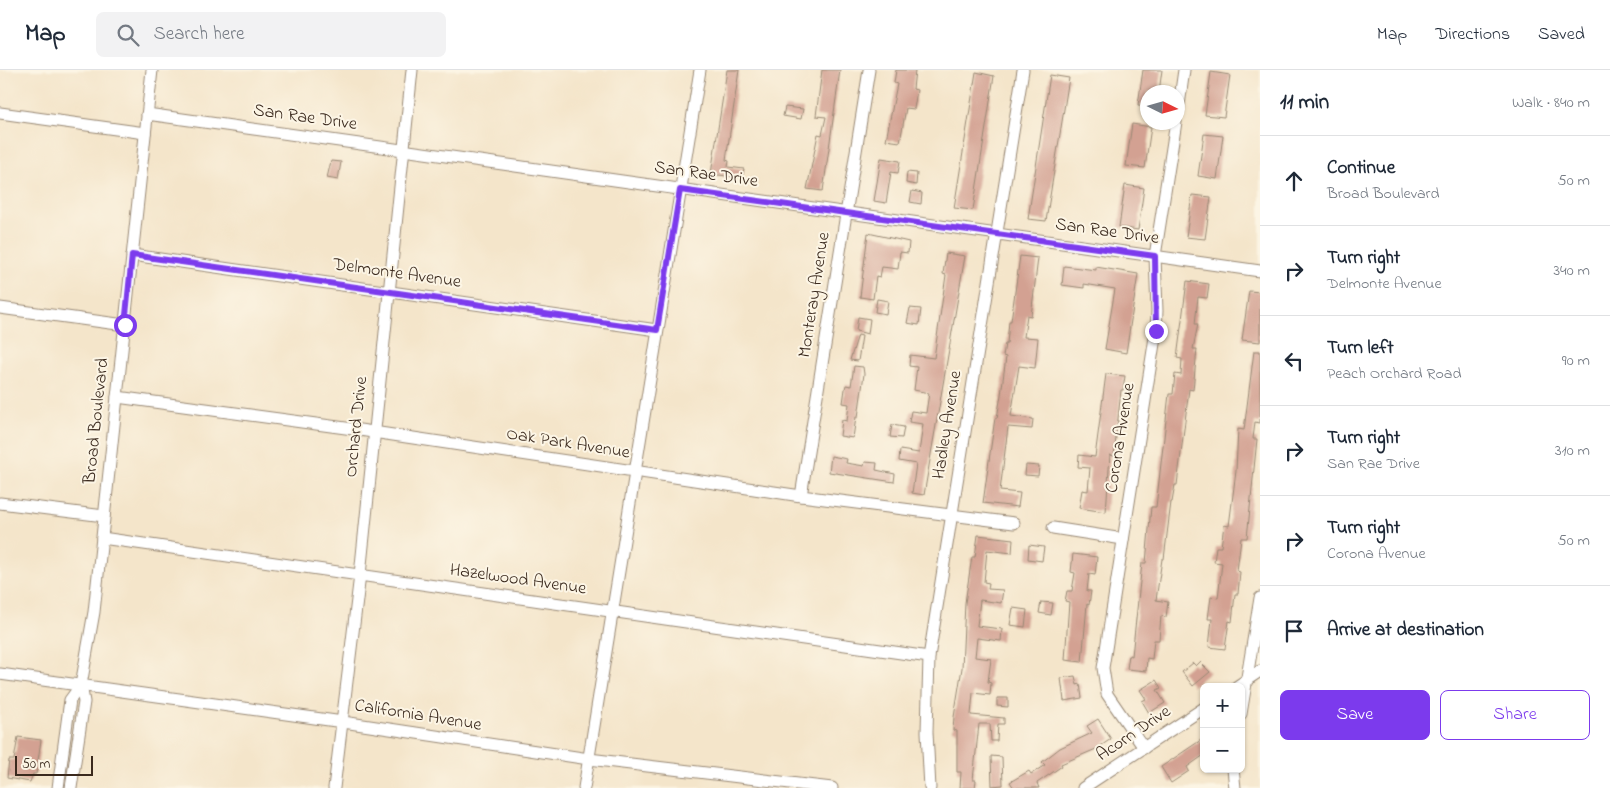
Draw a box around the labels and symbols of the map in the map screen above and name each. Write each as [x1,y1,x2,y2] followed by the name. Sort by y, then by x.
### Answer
[1140,85,1185,130] north arrow
[251,98,359,138] street label: San Rae Drive
[652,155,760,195] street label: San Rae Drive
[1053,212,1161,252] street label: San Rae Drive
[792,229,838,360] street label: Monteray Avenue
[330,252,464,296] street label: Delmonte Avenue
[114,314,137,337] route start
[1145,320,1168,343] route end
[77,357,117,486] street label: Broad Boulevard
[927,368,970,481] street label: Hadley Avenue
[339,374,375,479] street label: Orchard Drive
[1099,380,1143,495] street label: Corona Avenue
[504,421,633,467] street label: Oak Park Avenue
[448,558,589,603] street label: Hazelwood Avenue
[353,693,484,739] street label: California Avenue
[1092,699,1177,769] street label: Acorn Drive
[15,753,92,776] scale bar

